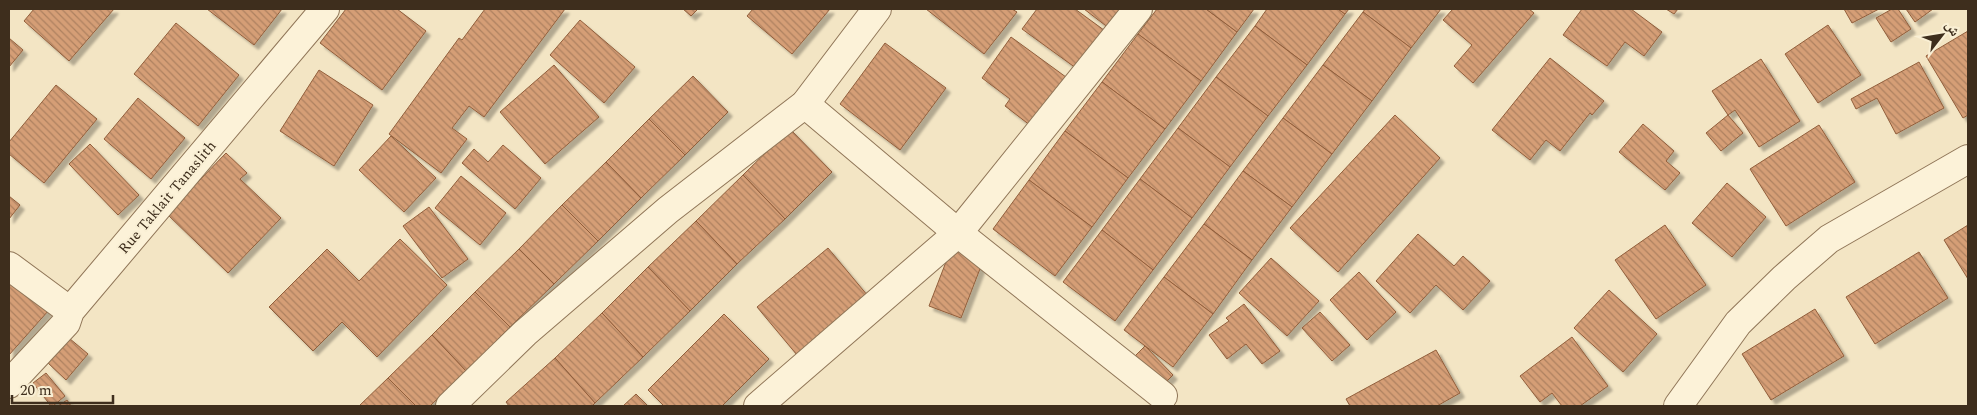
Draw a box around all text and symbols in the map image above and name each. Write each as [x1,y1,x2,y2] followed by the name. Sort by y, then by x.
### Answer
[1917,10,1967,60] north arrow
[1940,17,1966,40] text: ش
[113,135,222,259] street label: Rue Taklait Tanaslith
[12,372,114,404] scale bar
[20,379,52,402] text: 20 m

